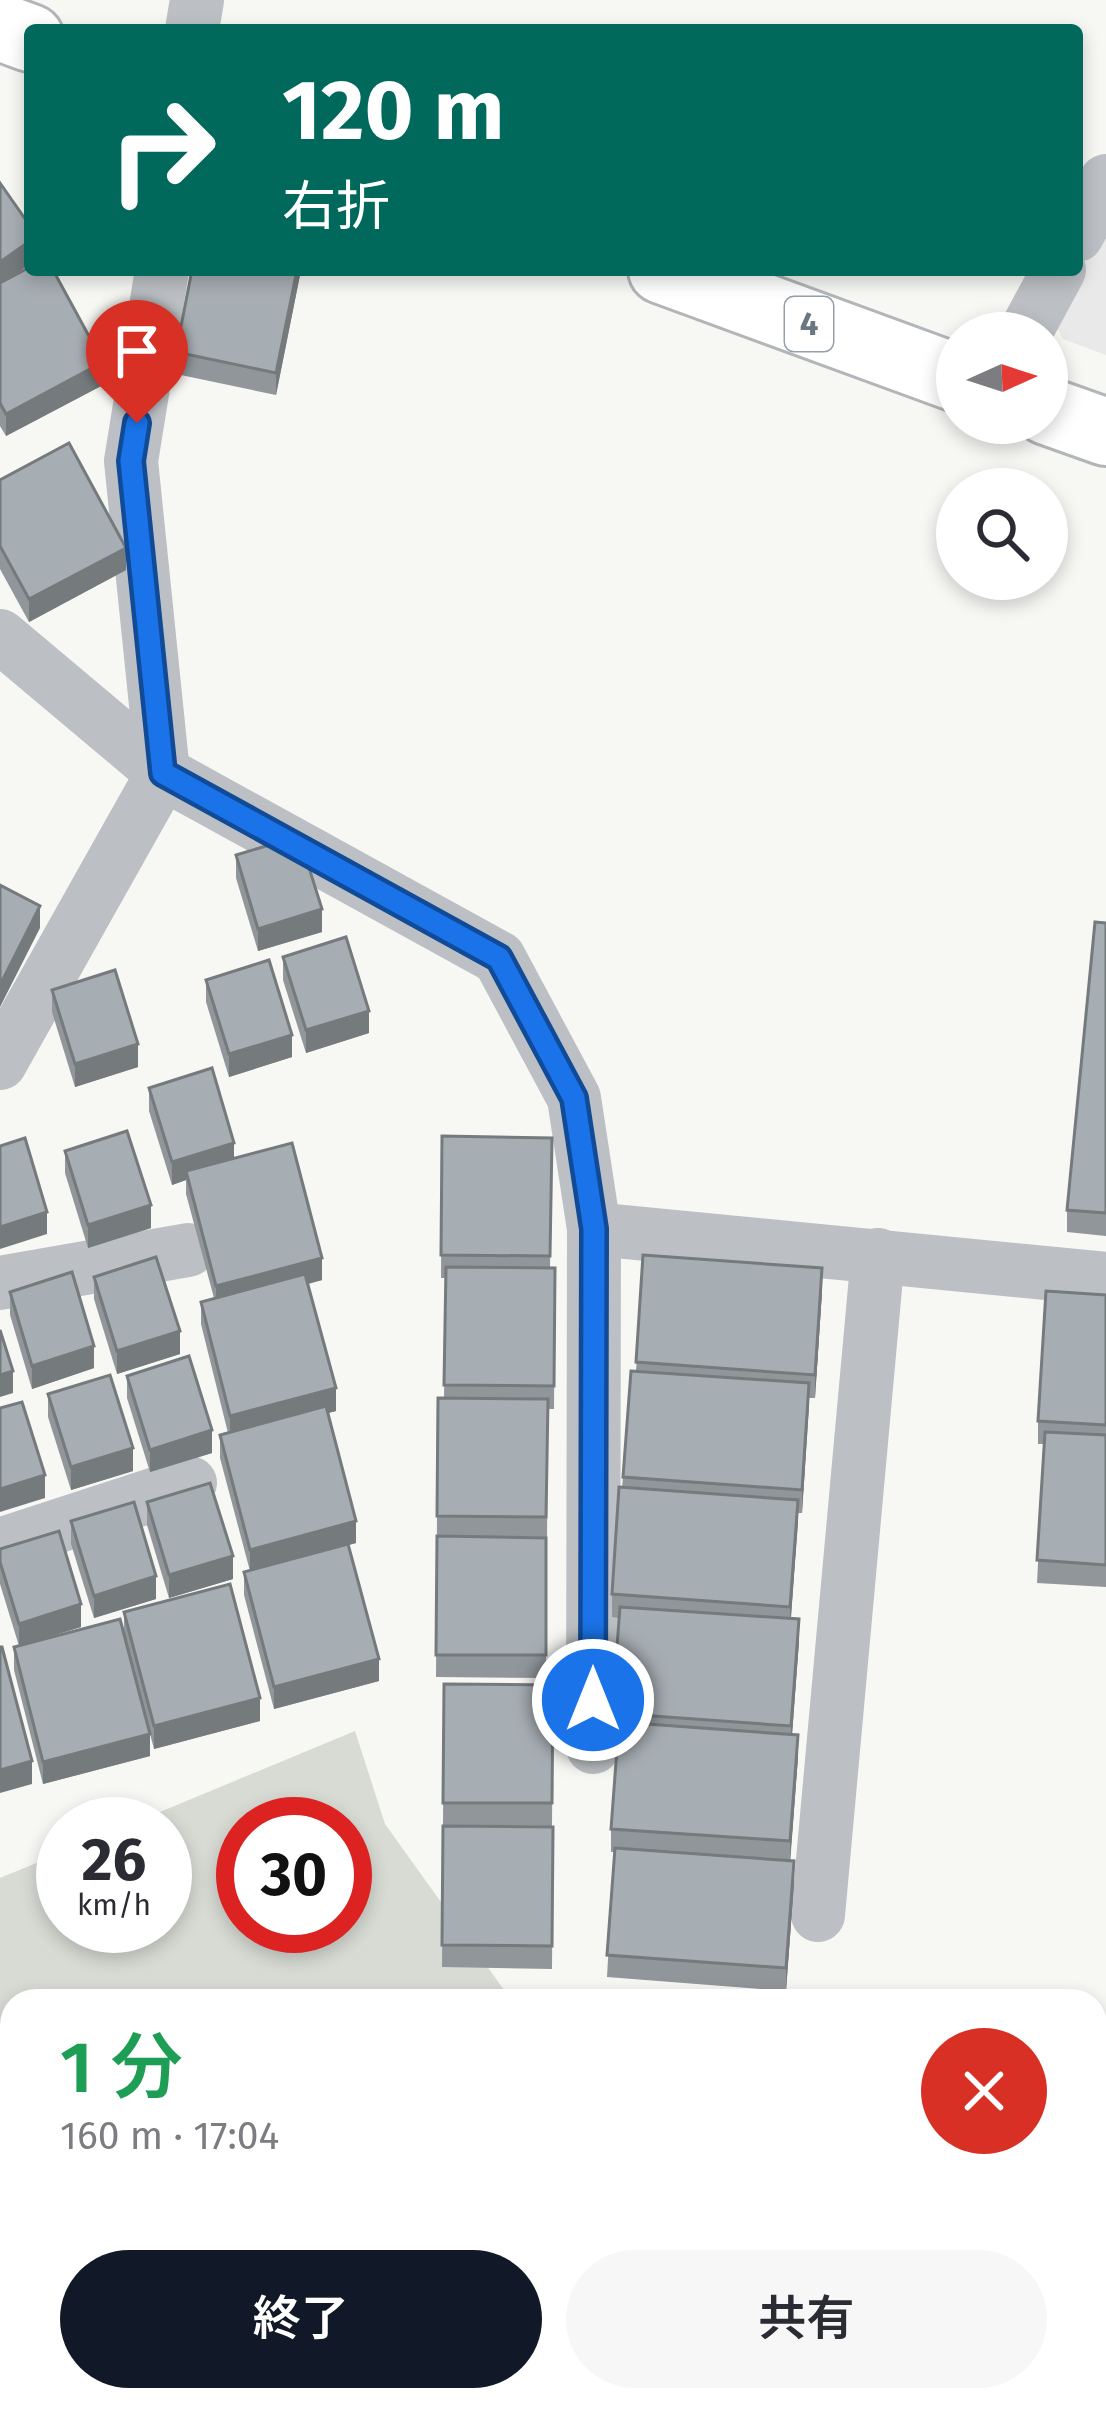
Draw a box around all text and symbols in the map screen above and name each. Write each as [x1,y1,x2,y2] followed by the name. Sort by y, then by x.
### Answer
[282,60,504,161] text: 120 m
[84,72,240,228] icon: right
[282,175,390,239] text: 右折
[785,297,833,351] road number: 4
[86,300,188,423] pin
[936,312,1068,444] north arrow
[936,312,1068,600] map controls
[104,318,170,384] icon: arrive
[936,468,1068,600] button: search
[530,1637,656,1763] position arrow
[216,1797,372,1953] speed limit sign: 30
[82,1824,146,1896] text: 26
[77,1887,151,1923] text: km/h
[60,2025,182,2111] text: 1 分
[921,2028,1047,2154] button: close
[60,2113,279,2159] text: 160 m · 17:04
[60,2250,542,2388] button: 終了
[566,2250,1047,2388] button: 共有

